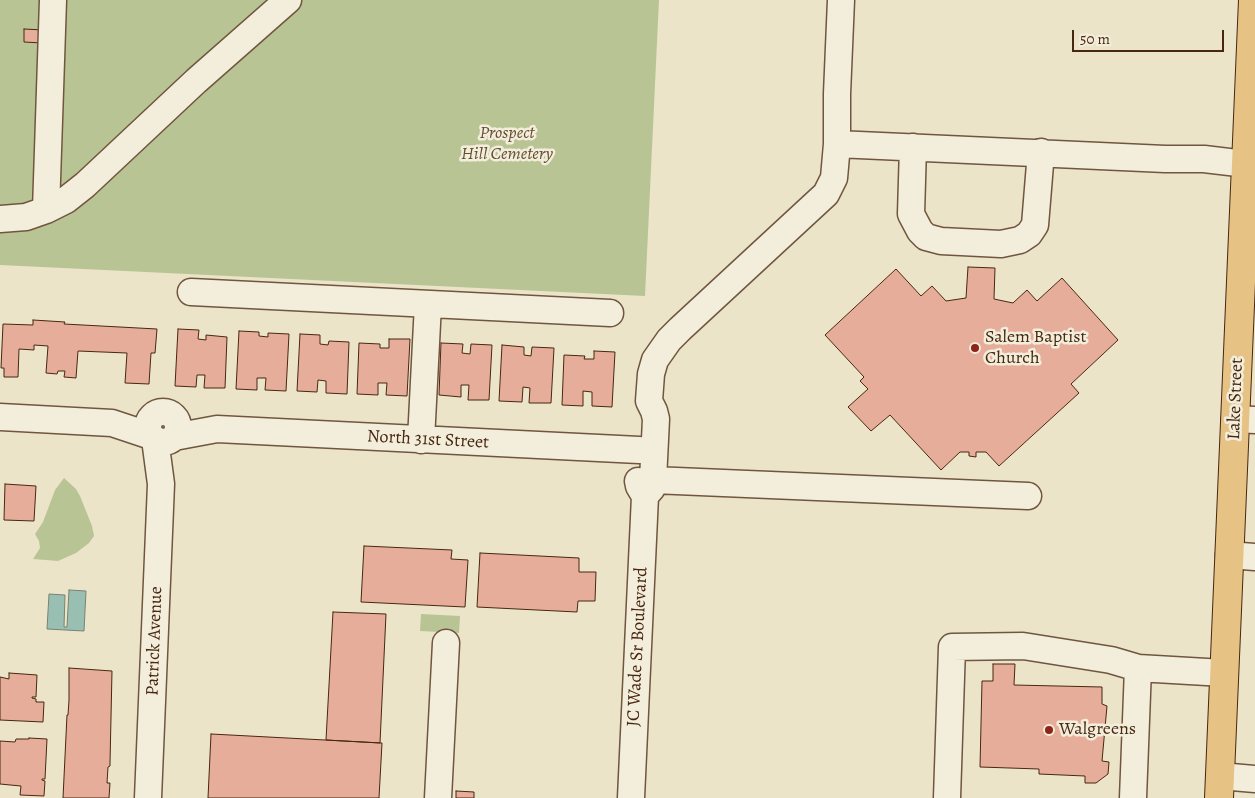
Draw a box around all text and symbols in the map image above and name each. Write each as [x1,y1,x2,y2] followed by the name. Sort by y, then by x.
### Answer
[1075,20,1228,52] scale bar
[1080,29,1110,49] text: 50 m
[461,123,553,166] park label: Prospect Hill Cemetery
[985,327,1086,369] place label: Salem Baptist Church
[969,342,981,354] marker: Salem Baptist Church
[1224,358,1248,440] street label: Lake Street
[366,426,490,454] street label: North 31st Street
[623,567,653,727] street label: JC Wade Sr Boulevard
[142,586,168,696] street label: Patrick Avenue
[1059,719,1136,741] place label: Walgreens
[1043,724,1055,736] marker: Walgreens

